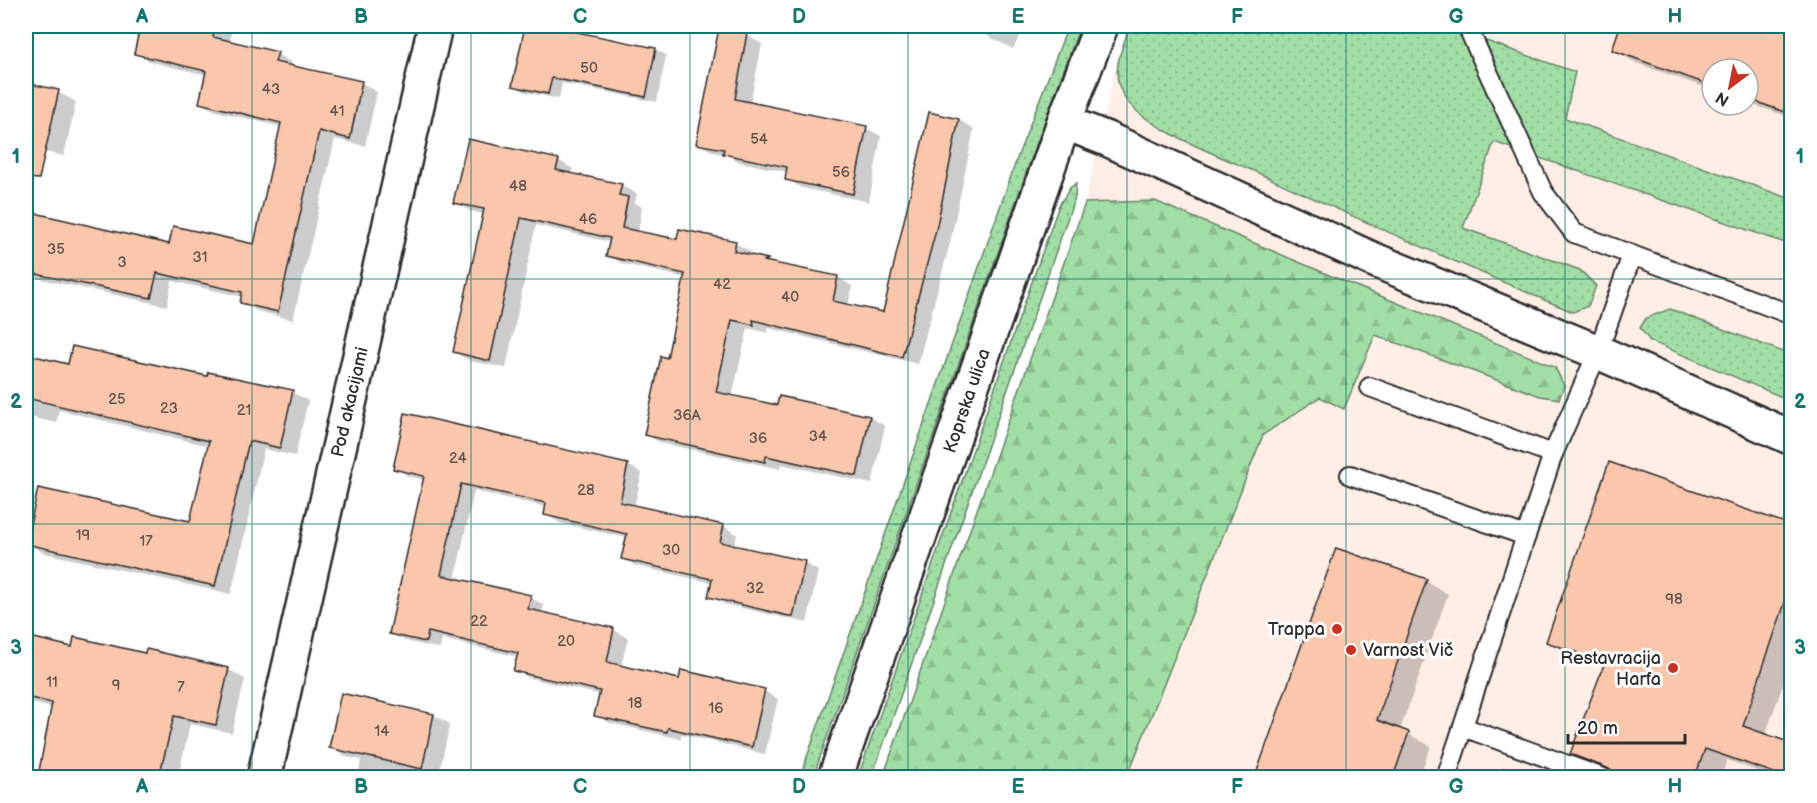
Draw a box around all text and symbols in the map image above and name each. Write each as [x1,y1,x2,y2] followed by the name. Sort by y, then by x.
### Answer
[135,5,149,29] text: A
[354,5,368,29] text: B
[573,5,587,29] text: C
[792,5,806,29] text: D
[1012,5,1025,29] text: E
[1231,5,1243,29] text: F
[1449,5,1464,29] text: G
[1668,5,1682,29] text: H
[1700,57,1760,117] north arrow
[580,59,598,78] house number: 50
[262,80,280,99] house number: 43
[1713,87,1733,110] text: N
[330,102,344,121] house number: 41
[750,130,768,149] house number: 54
[12,145,20,169] text: 1
[1796,145,1804,169] text: 1
[832,163,850,182] house number: 56
[509,177,527,196] house number: 48
[579,210,597,229] house number: 46
[47,240,65,259] house number: 35
[192,248,208,267] house number: 31
[117,253,127,272] house number: 3
[713,275,731,294] house number: 42
[781,288,799,307] house number: 40
[327,345,373,459] street label: Pod akacijami
[939,346,995,456] street label: Koprska ulica
[10,390,22,414] text: 2
[108,390,126,409] house number: 25
[1794,390,1806,414] text: 2
[160,399,178,418] house number: 23
[237,401,251,420] house number: 21
[673,406,702,425] house number: 36A
[809,427,827,446] house number: 34
[749,429,767,448] house number: 36
[449,449,467,468] house number: 24
[577,481,595,500] house number: 28
[76,526,90,545] house number: 19
[139,532,153,551] house number: 17
[662,541,680,560] house number: 30
[746,579,764,598] house number: 32
[1665,590,1683,609] house number: 98
[470,612,488,631] house number: 22
[1268,619,1325,640] place label: Trappa
[1330,622,1344,636] marker: Trappa
[557,632,575,651] house number: 20
[10,636,22,660] text: 3
[1794,636,1806,660] text: 3
[1363,640,1454,661] place label: Varnost Vič
[1344,643,1358,657] marker: Varnost Vič
[1560,648,1661,690] place label: Restavracija Harfa
[1666,661,1680,675] marker: Restavracija Harfa
[46,673,58,692] house number: 11
[112,676,120,695] house number: 9
[177,678,185,697] house number: 7
[628,694,643,713] house number: 18
[709,699,723,718] house number: 16
[1568,707,1685,745] scale bar
[1577,718,1618,739] text: 20 m
[375,722,389,741] house number: 14
[135,775,149,799] text: A
[354,775,368,799] text: B
[573,775,587,799] text: C
[792,775,806,799] text: D
[1012,775,1025,799] text: E
[1231,775,1243,799] text: F
[1449,775,1464,799] text: G
[1668,775,1682,799] text: H

